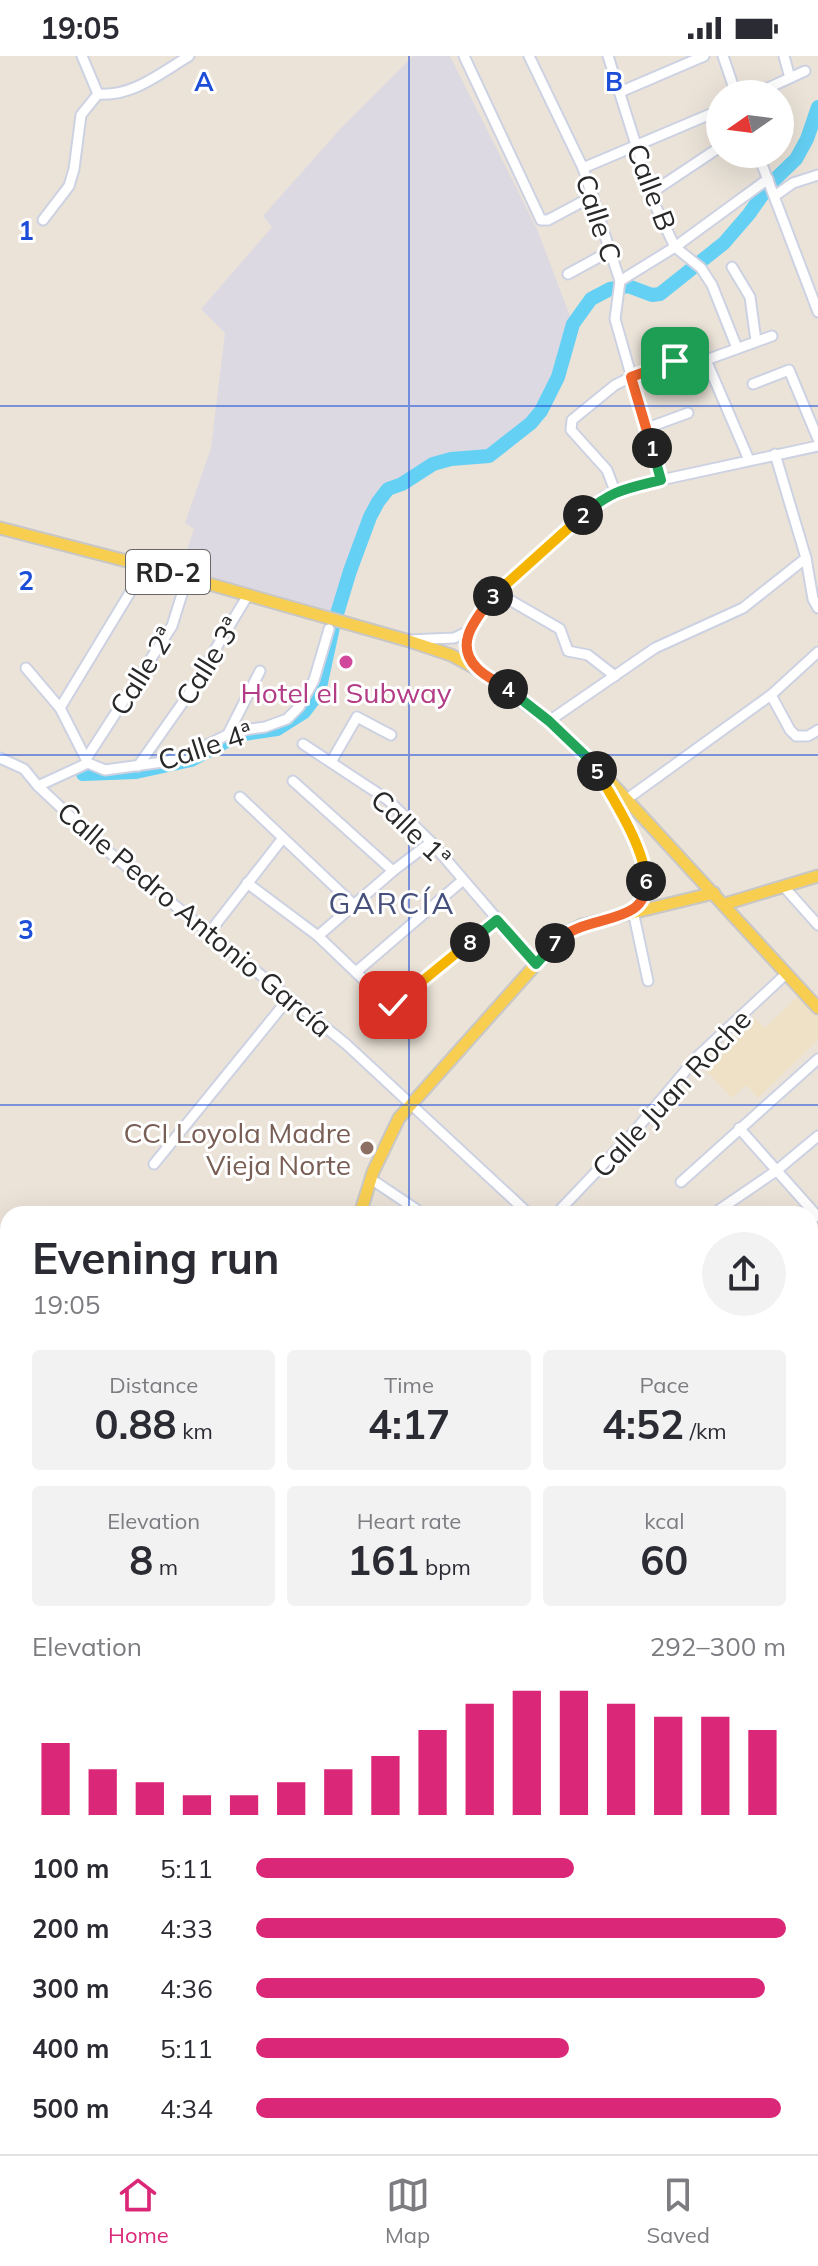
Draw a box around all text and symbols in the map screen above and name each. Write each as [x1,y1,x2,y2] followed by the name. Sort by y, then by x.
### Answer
[40,9,119,47] text: 19:05
[194,65,214,98] text: A
[605,65,623,98] text: B
[706,80,794,168] north arrow
[706,80,794,168] map controls
[619,139,685,235] street label: Calle B
[568,170,630,266] street label: Calle C
[18,214,34,247] text: 1
[641,327,709,395] pin
[653,339,697,383] icon: arrive
[632,428,672,468] pin: 1
[645,434,659,462] text: 1
[563,495,603,535] pin: 2
[576,501,590,529] text: 2
[126,550,210,594] road number: RD-2
[18,564,34,597] text: 2
[473,576,513,616] pin: 3
[486,582,500,610] text: 3
[167,610,249,712] street label: Calle 3ª
[101,620,183,722] street label: Calle 2ª
[337,653,355,671] marker: Hotel el Subway
[488,669,528,709] pin: 4
[240,675,452,710] place label: Hotel el Subway
[501,675,515,703] text: 4
[153,714,257,778] street label: Calle 4ª
[577,751,617,791] pin: 5
[590,757,604,785] text: 5
[364,782,458,874] street label: Calle 1ª
[51,794,339,1044] street label: Calle Pedro Antonio García
[626,861,666,901] pin: 6
[639,867,653,895] text: 6
[329,884,455,922] district label: GARCÍA
[18,913,34,946] text: 3
[450,922,490,962] pin: 8
[535,923,575,963] pin: 7
[463,928,477,956] text: 8
[548,929,562,957] text: 7
[359,971,427,1039] pin
[371,983,415,1027] icon: check
[584,1001,758,1185] street label: Calle Juan Roche
[124,1115,351,1182] place label: CCI Loyola Madre Vieja Norte
[358,1139,376,1157] marker: CCI Loyola Madre Vieja Norte
[32,1230,279,1285] text: Evening run
[702,1232,786,1316] button: share
[32,1288,100,1321] text: 19:05
[109,1371,198,1399] text: Distance
[384,1371,434,1399] text: Time
[640,1371,689,1399] text: Pace
[95,1399,176,1449] text: 0.88
[368,1399,450,1449] text: 4:17
[602,1399,684,1449] text: 4:52
[176,1417,213,1445] text: km
[684,1417,727,1445] text: /km
[107,1507,200,1535] text: Elevation
[357,1507,461,1535] text: Heart rate
[644,1507,684,1535] text: kcal
[129,1535,153,1585] text: 8
[347,1535,419,1585] text: 161
[640,1535,688,1585] text: 60
[153,1553,178,1581] text: m
[419,1553,471,1581] text: bpm
[32,1630,142,1663] text: Elevation
[650,1630,786,1663] text: 292–300 m
[32,1852,109,1885] text: 100 m
[160,1852,213,1885] text: 5:11
[32,1912,109,1945] text: 200 m
[160,1912,213,1945] text: 4:33
[32,1972,109,2005] text: 300 m
[160,1972,213,2005] text: 4:36
[32,2032,109,2065] text: 400 m
[160,2032,213,2065] text: 5:11
[32,2092,109,2125] text: 500 m
[160,2092,213,2125] text: 4:34
[108,2173,169,2249] tab: Home
[385,2173,430,2249] tab: Map
[646,2173,710,2249] tab: Saved

